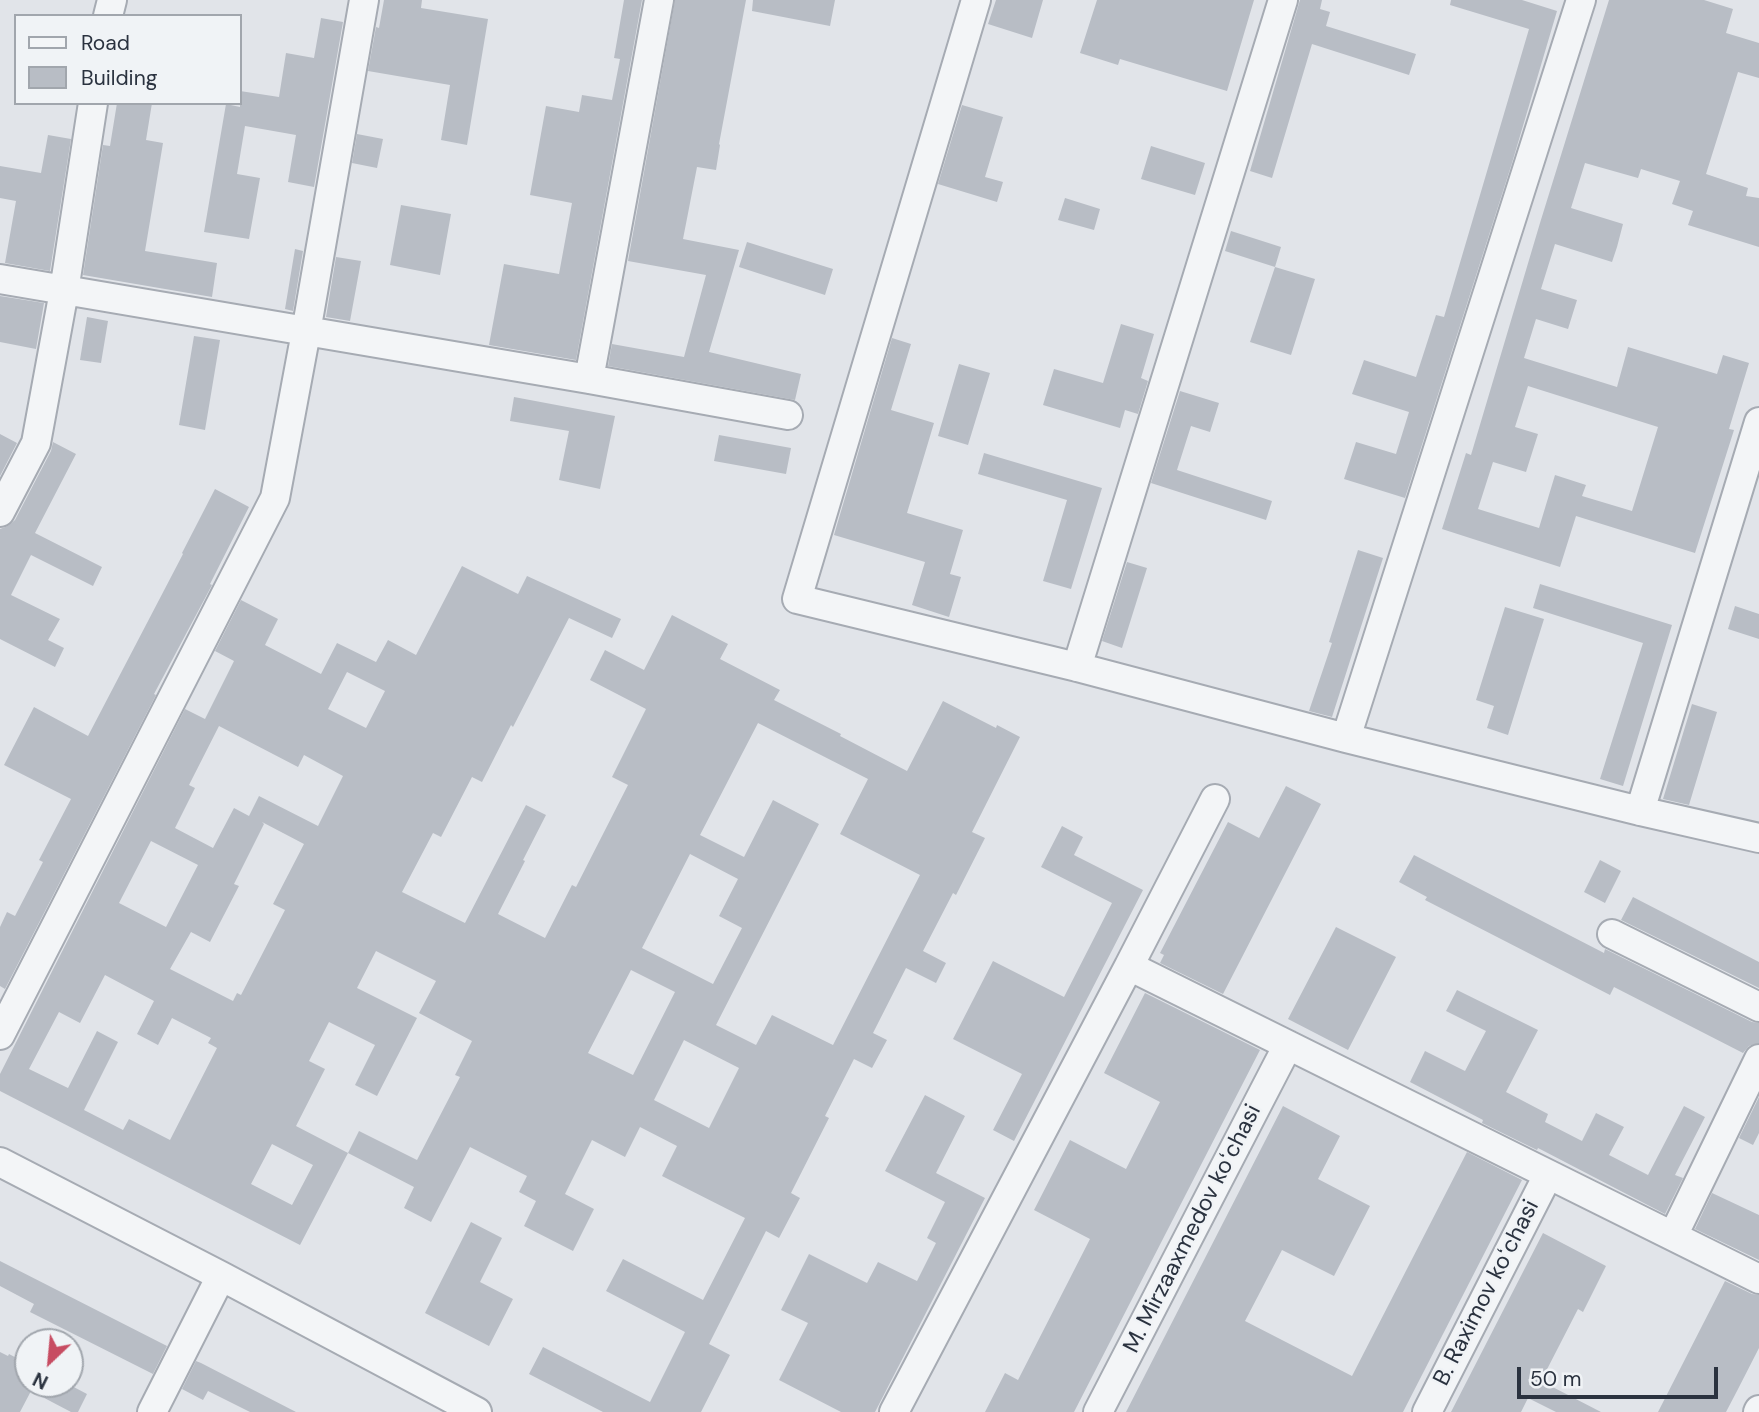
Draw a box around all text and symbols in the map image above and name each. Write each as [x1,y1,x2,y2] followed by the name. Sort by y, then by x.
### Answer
[14,14,242,105] legend
[81,29,130,57] text: Road
[81,64,157,92] text: Building
[1118,1100,1268,1358] street label: M. Mirzaaxmedov koʻchasi
[1428,1196,1546,1390] street label: B. Raximov koʻchasi
[14,1328,84,1398] north arrow
[1521,1352,1722,1396] scale bar
[1530,1365,1581,1393] text: 50 m
[29,1366,52,1395] text: N

